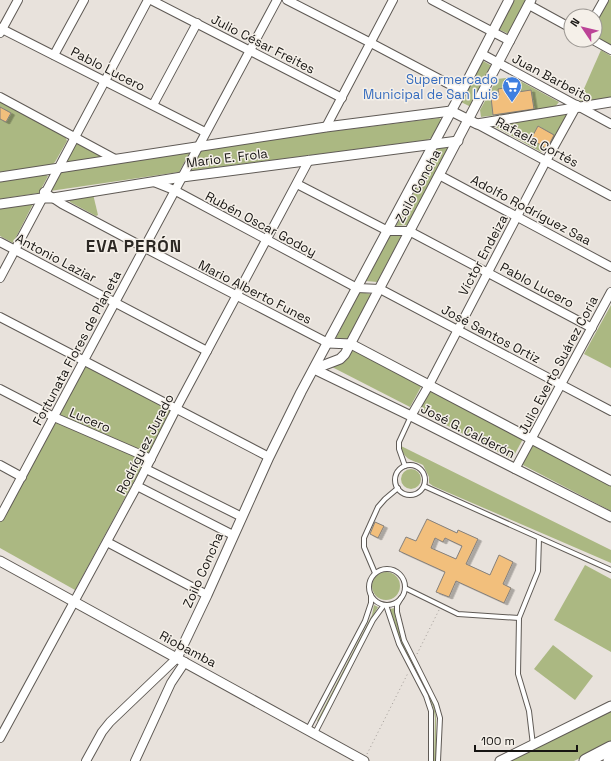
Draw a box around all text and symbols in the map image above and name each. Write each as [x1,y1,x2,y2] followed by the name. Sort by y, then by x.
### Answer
[563,8,603,48] north arrow
[208,10,318,78] street label: Julio César Freites
[567,15,583,29] text: N
[68,43,148,95] street label: Pablo Lucero
[509,50,595,106] street label: Juan Barbeito
[363,71,498,103] place label: Supermercado Municipal de San Luis
[501,75,523,103] supermarket icon: Supermercado Municipal de San Luis
[493,113,581,171] street label: Rafaela Cortés
[185,144,269,171] street label: Mario E. Frola
[392,146,445,226] street label: Zoilo Concha
[468,171,595,249] street label: Adolfo Rodríguez Saa
[202,187,320,261] street label: Rubén Oscar Godoy
[454,211,512,299] street label: Víctor Endeiza
[13,230,99,286] street label: Antonio Laziar
[86,235,182,257] district label: EVA PERÓN
[195,256,315,328] street label: Mario Alberto Funes
[497,258,577,312] street label: Pablo Lucero
[29,267,125,428] street label: Fortunata Flores de Planeta
[514,292,602,437] street label: Julio Everto Suárez Coria
[438,301,544,367] street label: José Santos Ortiz
[112,391,178,497] street label: Rodríguez Jurado
[418,400,518,462] street label: José G. Calderón
[67,404,113,436] street label: Lucero
[179,529,227,610] street label: Zoilo Concha
[157,627,220,671] street label: Riobamba
[475,727,577,753] scale bar
[481,733,515,749] text: 100 m

